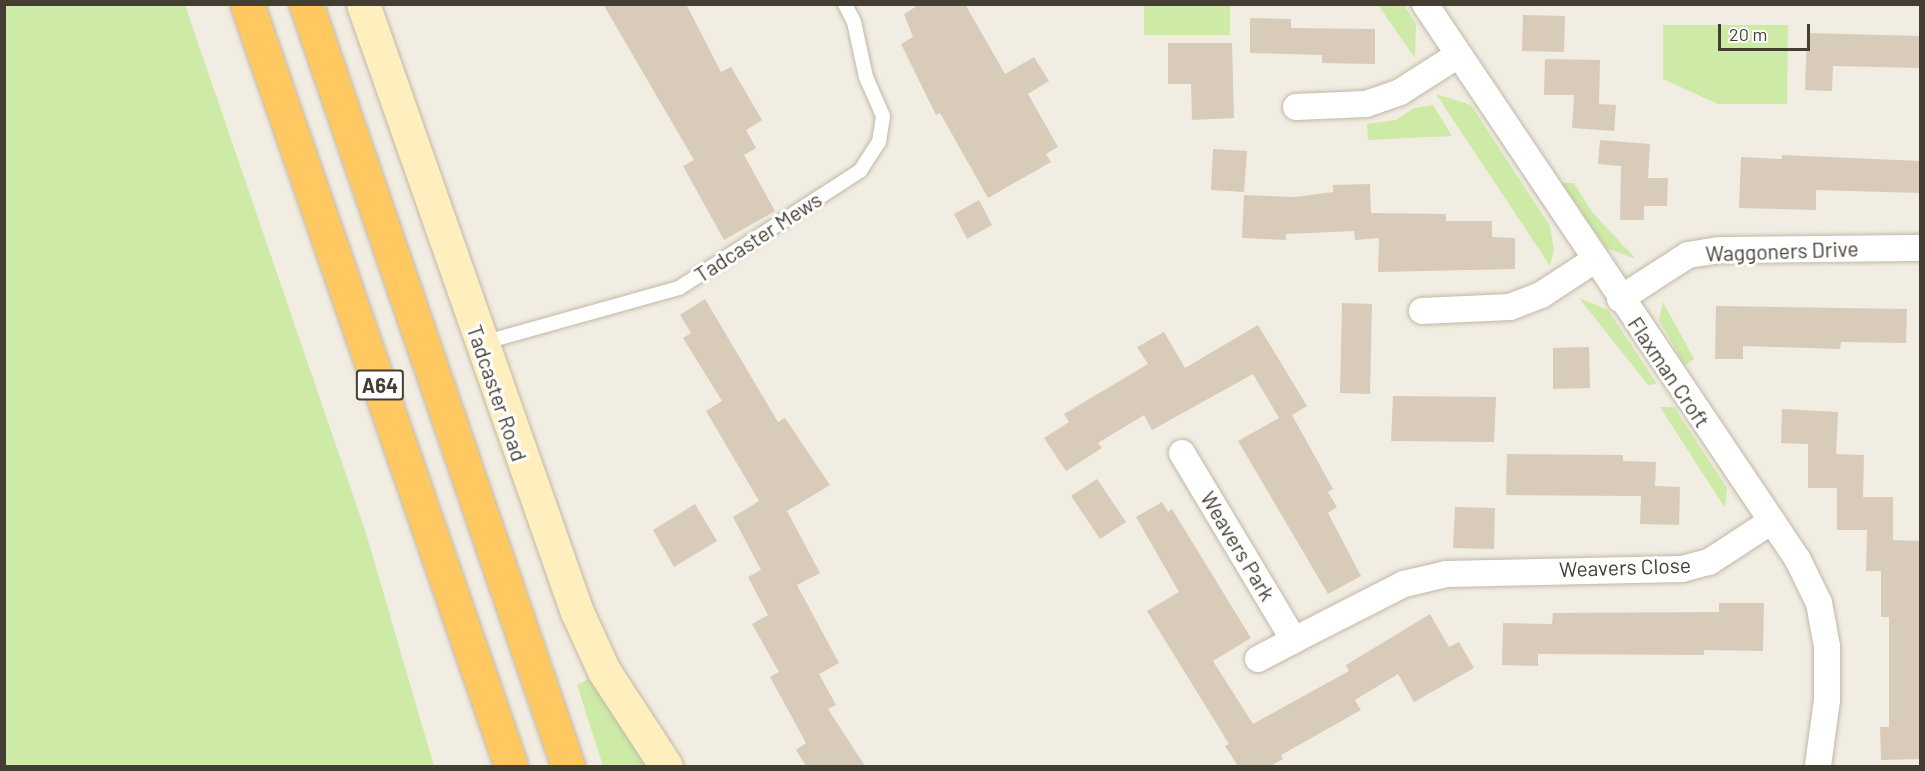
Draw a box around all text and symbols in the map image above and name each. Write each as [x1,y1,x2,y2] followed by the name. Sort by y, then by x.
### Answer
[1721,12,1812,50] scale bar
[1729,23,1767,45] text: 20 m
[690,187,826,287] street label: Tadcaster Mews
[1705,236,1859,266] street label: Waggoners Drive
[1623,312,1715,432] street label: Flaxman Croft
[462,322,532,464] street label: Tadcaster Road
[354,368,406,402] road number: A64
[1196,487,1280,605] street label: Weavers Park
[1559,552,1691,582] street label: Weavers Close

